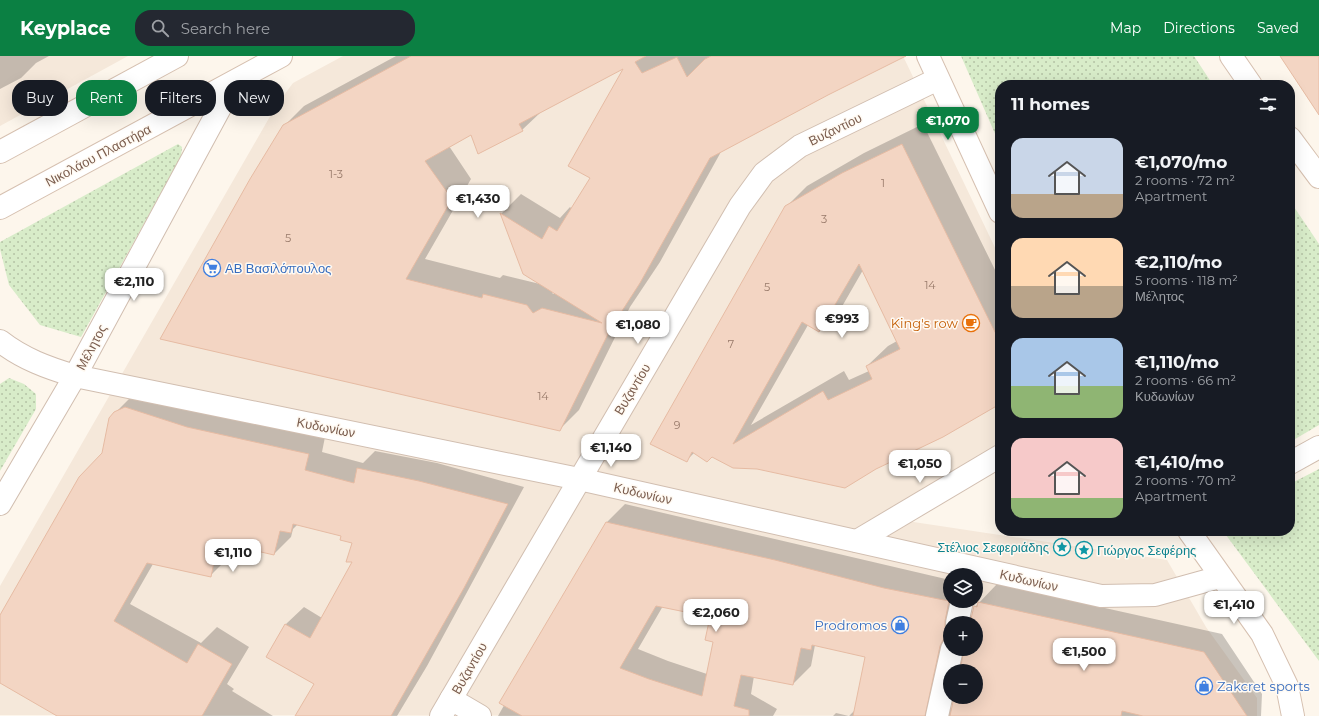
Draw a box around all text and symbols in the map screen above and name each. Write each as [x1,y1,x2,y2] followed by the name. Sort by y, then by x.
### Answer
[135,10,415,46] search box
[20,17,111,40] text: Keyplace
[149,17,171,39] icon: search
[181,19,270,38] text: Search here
[1110,19,1141,37] text: Map
[1163,19,1235,37] text: Directions
[1257,19,1299,37] text: Saved
[12,80,68,116] chip: Buy
[76,80,137,116] chip: Rent
[145,80,216,116] chip: Filters
[224,80,284,116] chip: New
[1257,93,1279,115] icon: filters
[1011,94,1090,114] text: 11 homes
[915,107,981,141] pin: €1,070
[806,109,864,149] street label: Βυζαντίου
[926,112,970,128] text: €1,070
[42,120,154,190] street label: Νικολάου Πλαστήρα
[1135,152,1227,172] text: €1,070/mo
[1043,154,1091,202] icon: home
[329,167,343,181] house number: 1-3
[1135,172,1235,188] text: 2 rooms · 72 m²
[881,176,885,190] house number: 1
[445,185,511,219] pin: €1,430
[1135,188,1207,204] text: Apartment
[456,190,500,206] text: €1,430
[821,212,827,226] house number: 3
[285,231,291,245] house number: 5
[1135,252,1222,272] text: €2,110/mo
[1043,254,1091,302] icon: home
[202,258,222,278] supermarket icon: ΑΒ Βασιλόπουλος
[225,260,331,276] place label: ΑΒ Βασιλόπουλος
[101,268,167,302] pin: €2,110
[1135,272,1238,288] text: 5 rooms · 118 m²
[114,273,154,289] text: €2,110
[924,278,936,292] house number: 14
[764,280,770,294] house number: 5
[1135,288,1184,304] text: Μέλητος
[818,305,866,339] pin: €993
[825,310,859,326] text: €993
[605,311,671,345] pin: €1,080
[961,313,981,333] cafe icon: King's row
[891,315,959,331] place label: King's row
[615,316,661,332] text: €1,080
[72,321,110,373] street label: Μέλητος
[728,337,734,351] house number: 7
[1135,352,1219,372] text: €1,110/mo
[1043,354,1091,402] icon: home
[610,360,654,418] street label: Βυζαντίου
[1135,372,1236,388] text: 2 rooms · 66 m²
[1135,388,1194,404] text: Κυδωνίων
[537,389,549,403] house number: 14
[295,413,357,441] street label: Κυδωνίων
[674,418,681,432] house number: 9
[578,434,644,468] pin: €1,140
[590,439,632,455] text: €1,140
[887,450,953,484] pin: €1,050
[1135,452,1224,472] text: €1,410/mo
[1043,454,1091,502] icon: home
[898,455,942,471] text: €1,050
[1135,472,1236,488] text: 2 rooms · 70 m²
[612,479,674,507] street label: Κυδωνίων
[1135,488,1207,504] text: Apartment
[1052,537,1072,557] place icon: Στέλιος Σεφεριάδης
[200,539,266,573] pin: €1,110
[937,539,1049,555] place label: Στέλιος Σεφεριάδης
[1074,540,1094,560] place icon: Γιώργος Σεφέρης
[1097,542,1196,558] place label: Γιώργος Σεφέρης
[214,544,252,560] text: €1,110
[998,566,1060,594] street label: Κυδωνίων
[943,568,983,704] map controls
[943,568,983,608] button: layers
[1201,591,1267,625] pin: €1,410
[1213,596,1255,612] text: €1,410
[683,599,749,633] pin: €2,060
[692,604,740,620] text: €2,060
[890,615,910,635] shop icon: Prodromos
[943,616,983,656] button: +
[814,617,887,633] place label: Prodromos
[1051,638,1117,672] pin: €1,500
[448,639,490,697] street label: Βυζαντίου
[1062,643,1106,659] text: €1,500
[943,664,983,704] button: −
[1194,676,1214,696] shop icon: Zakcret sports
[1217,678,1310,694] place label: Zakcret sports

